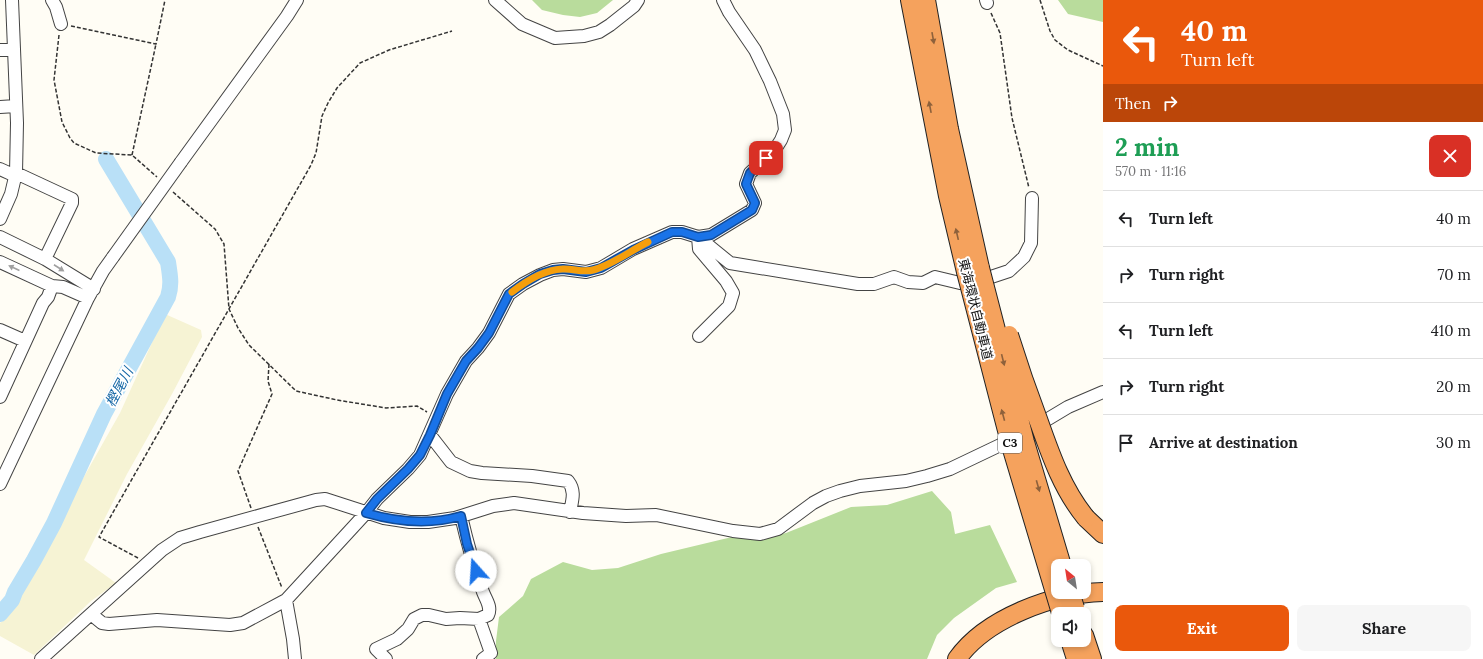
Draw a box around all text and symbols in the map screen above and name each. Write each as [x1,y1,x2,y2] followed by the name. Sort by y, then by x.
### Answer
[1181,13,1247,49] text: 40 m
[1115,16,1167,68] icon: left
[930,32,936,45] one-way arrow
[1181,48,1254,71] text: Turn left
[1159,92,1181,114] icon: right
[1115,94,1151,113] text: Then
[927,100,933,113] one-way arrow
[1115,132,1179,163] text: 2 min
[1429,135,1471,177] button: close
[749,141,783,175] pin
[755,147,777,169] icon: arrive
[1115,163,1186,180] text: 570 m · 11:16
[1115,208,1137,230] icon: left
[1149,209,1213,228] text: Turn left
[1436,209,1471,228] text: 40 m
[954,228,960,240] one-way arrow
[955,257,996,362] street label: 東海環状自動車道
[53,264,65,271] one-way arrow
[1115,264,1137,286] icon: right
[8,265,19,271] one-way arrow
[1149,265,1225,284] text: Turn right
[1437,265,1471,284] text: 70 m
[1115,320,1137,342] icon: left
[1149,321,1213,340] text: Turn left
[1431,321,1471,340] text: 410 m
[1001,354,1007,366] one-way arrow
[101,362,138,410] water label: 樫尾川
[1115,376,1137,398] icon: right
[1149,377,1225,396] text: Turn right
[1436,377,1471,396] text: 20 m
[999,409,1005,421] one-way arrow
[1115,432,1137,454] icon: arrive
[998,433,1022,453] road number: C3
[1149,433,1298,452] text: Arrive at destination
[1436,433,1471,452] text: 30 m
[1035,480,1041,492] one-way arrow
[455,550,497,592] position arrow
[1051,559,1091,599] north arrow
[1051,559,1091,647] map controls
[1115,605,1289,651] button: Exit
[1297,605,1471,651] button: Share
[1051,607,1091,647] button: sound

